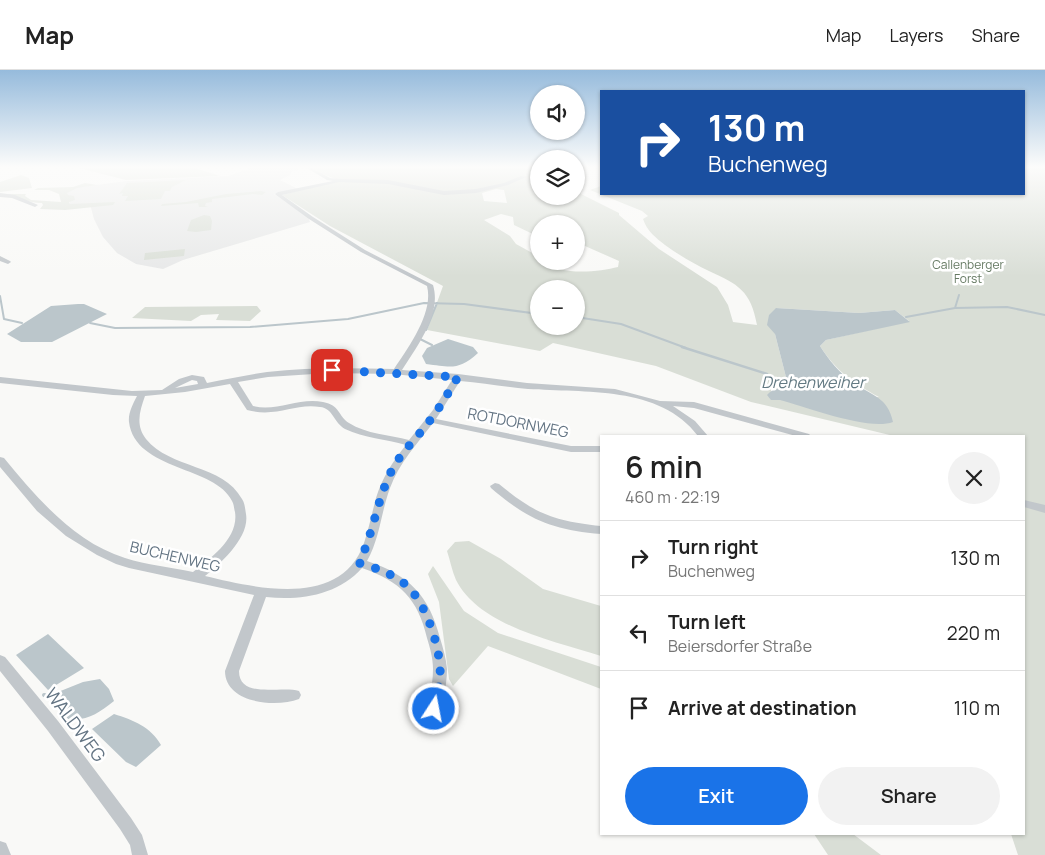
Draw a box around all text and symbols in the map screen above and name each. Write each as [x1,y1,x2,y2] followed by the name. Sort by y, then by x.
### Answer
[25,18,74,51] text: Map
[826,23,861,47] text: Map
[889,23,943,47] text: Layers
[971,23,1020,47] text: Share
[530,85,585,335] map controls
[530,85,585,140] button: sound
[708,104,805,152] text: 130 m
[625,110,690,175] icon: right
[708,149,828,179] text: Buchenweg
[530,150,585,205] button: layers
[530,215,585,270] button: +
[932,256,1004,287] park label: Callenberger Forst
[530,280,585,335] button: −
[311,349,353,391] pin
[318,356,346,384] icon: arrive
[761,371,867,393] water label: Drehenweiher
[466,402,571,443] street label: ROTDORNWEG
[625,446,703,487] text: 6 min
[948,452,1000,504] button: close
[625,486,720,508] text: 460 m · 22:19
[668,534,758,560] text: Turn right
[128,536,223,577] street label: BUCHENWEG
[625,544,653,572] icon: right
[951,545,1000,571] text: 130 m
[668,560,755,582] text: Buchenweg
[668,609,746,635] text: Turn left
[625,619,653,647] icon: left
[947,620,1000,646] text: 220 m
[668,635,812,657] text: Beiersdorfer Straße
[40,682,112,767] street label: WALDWEG
[407,682,459,734] position arrow
[625,694,653,722] icon: arrive
[668,695,857,721] text: Arrive at destination
[954,695,1000,721] text: 110 m
[625,767,808,825] button: Exit
[818,767,1000,825] button: Share

